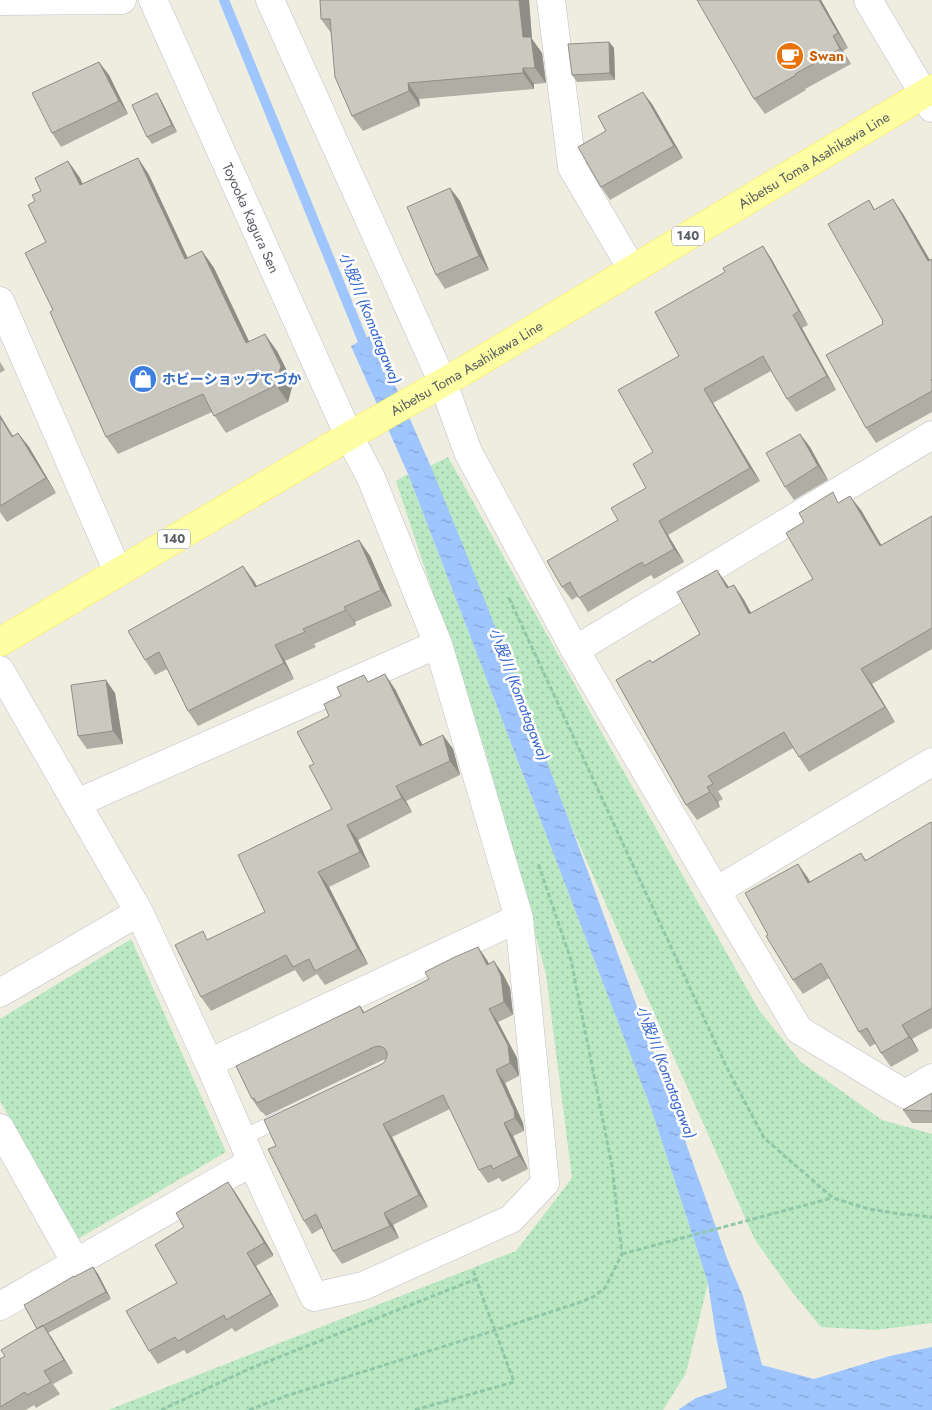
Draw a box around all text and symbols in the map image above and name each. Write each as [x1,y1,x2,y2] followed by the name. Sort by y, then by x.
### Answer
[775,41,805,71] cafe icon: Swan
[809,46,844,66] place label: Swan
[734,107,894,213] street label: Aibetsu Toma Asahikawa Line
[217,160,285,276] street label: Toyooka Kagura Sen
[672,227,704,246] road number: 140
[333,249,407,387] water label: 小股川 (Komatagawa)
[387,316,547,421] street label: Aibetsu Toma Asahikawa Line
[128,364,158,394] shop icon: ホビーショップてづか
[162,369,301,389] place label: ホビーショップてづか
[158,530,190,548] road number: 140
[484,625,554,763] water label: 小股川 (Komatagawa)
[631,1003,701,1141] water label: 小股川 (Komatagawa)

